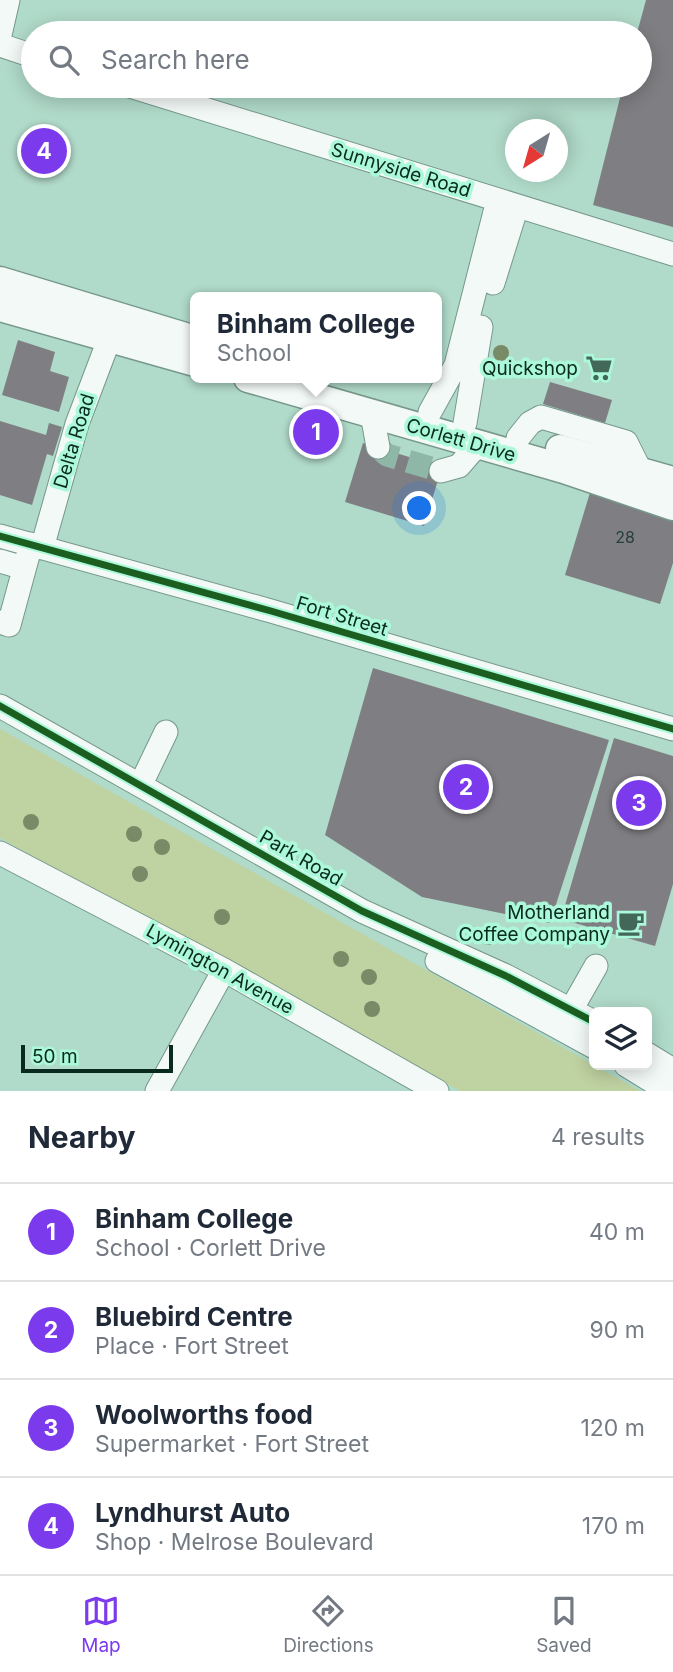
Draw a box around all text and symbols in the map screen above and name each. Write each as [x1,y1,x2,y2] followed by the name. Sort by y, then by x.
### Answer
[21,21,652,98] search box
[45,41,83,79] icon: search
[101,44,250,75] text: Search here
[505,119,568,182] north arrow
[21,125,67,177] pin: 4
[328,138,474,202] street label: Sunnyside Road
[190,292,442,383] popup
[217,308,415,339] text: Binham College
[217,339,292,367] text: School
[584,353,614,383] supermarket icon: Quickshop
[482,357,578,380] place label: Quickshop
[49,391,99,491] street label: Delta Road
[293,406,339,458] pin: 1
[404,413,518,467] street label: Corlett Drive
[402,491,436,525] your location
[615,527,635,547] house number: 28
[293,591,391,641] street label: Fort Street
[443,761,489,813] pin: 2
[616,777,662,829] pin: 3
[255,825,347,891] street label: Park Road
[458,901,610,946] place label: Motherland Coffee Company
[616,908,646,938] cafe icon: Motherland Coffee Company
[142,919,298,1019] street label: Lymington Avenue
[589,1007,652,1070] map controls
[589,1007,652,1070] button: layers
[21,1042,173,1074] scale bar
[32,1045,78,1068] text: 50 m
[28,1119,136,1155] text: Nearby
[551,1123,645,1151] text: 4 results
[95,1203,293,1234] text: Binham College
[46,1218,56,1246] text: 1
[589,1218,645,1246] text: 40 m
[95,1234,326,1262] text: School · Corlett Drive
[95,1301,293,1332] text: Bluebird Centre
[44,1316,58,1344] text: 2
[590,1316,645,1344] text: 90 m
[95,1332,289,1360] text: Place · Fort Street
[95,1399,313,1430] text: Woolworths food
[44,1414,58,1442] text: 3
[580,1414,645,1442] text: 120 m
[95,1430,369,1458] text: Supermarket · Fort Street
[95,1497,290,1528] text: Lyndhurst Auto
[43,1512,59,1540] text: 4
[582,1512,645,1540] text: 170 m
[95,1528,374,1556] text: Shop · Melrose Boulevard
[81,1592,121,1657] tab: Map
[283,1592,374,1657] tab: Directions
[536,1592,592,1657] tab: Saved

